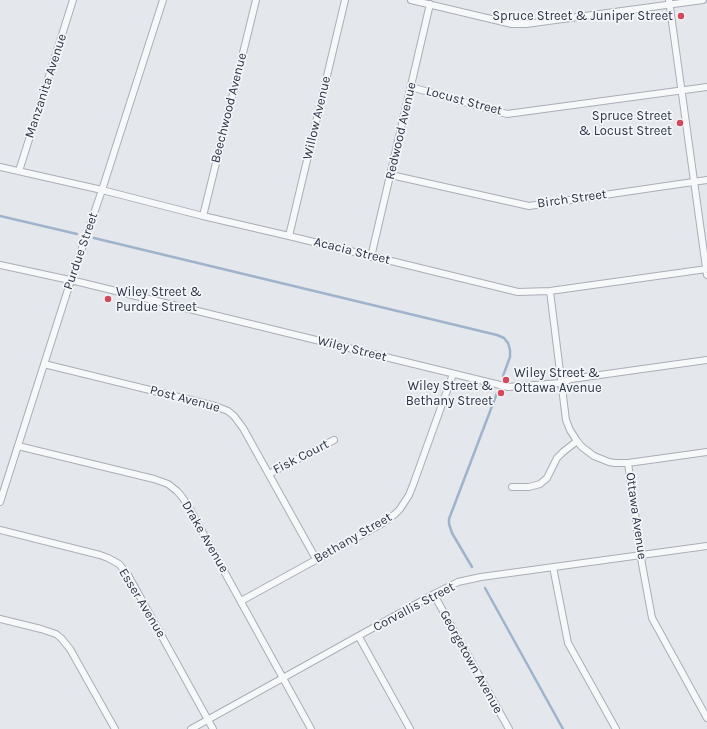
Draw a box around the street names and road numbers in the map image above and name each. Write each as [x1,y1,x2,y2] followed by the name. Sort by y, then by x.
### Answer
[22,32,70,140] street label: Manzanita Avenue
[208,51,250,165] street label: Beechwood Avenue
[300,75,334,161] street label: Willow Avenue
[382,81,420,181] street label: Redwood Avenue
[424,83,504,119] street label: Locust Street
[536,186,608,212] street label: Birch Street
[60,210,102,292] street label: Purdue Street
[312,234,392,268] street label: Acacia Street
[316,333,388,365] street label: Wiley Street
[148,382,222,416] street label: Post Avenue
[271,436,331,478] street label: Fisk Court
[622,471,650,561] street label: Ottawa Avenue
[178,498,232,576] street label: Drake Avenue
[311,509,395,567] street label: Bethany Street
[115,565,169,641] street label: Esser Avenue
[371,579,457,635] street label: Corvallis Street
[436,608,506,716] street label: Georgetown Avenue

